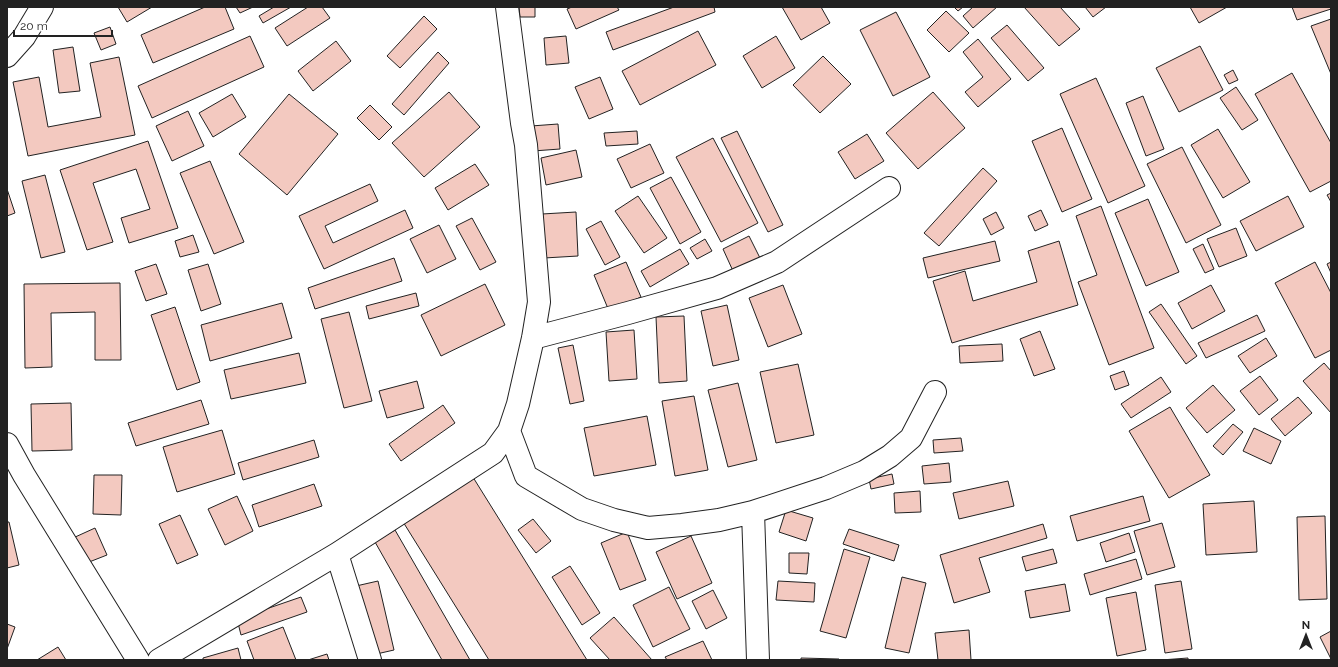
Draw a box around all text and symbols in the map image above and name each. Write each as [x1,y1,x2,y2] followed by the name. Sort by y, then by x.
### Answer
[14,12,112,38] scale bar
[20,19,48,33] text: 20 m
[1286,615,1326,655] north arrow
[1302,619,1310,632] text: N

